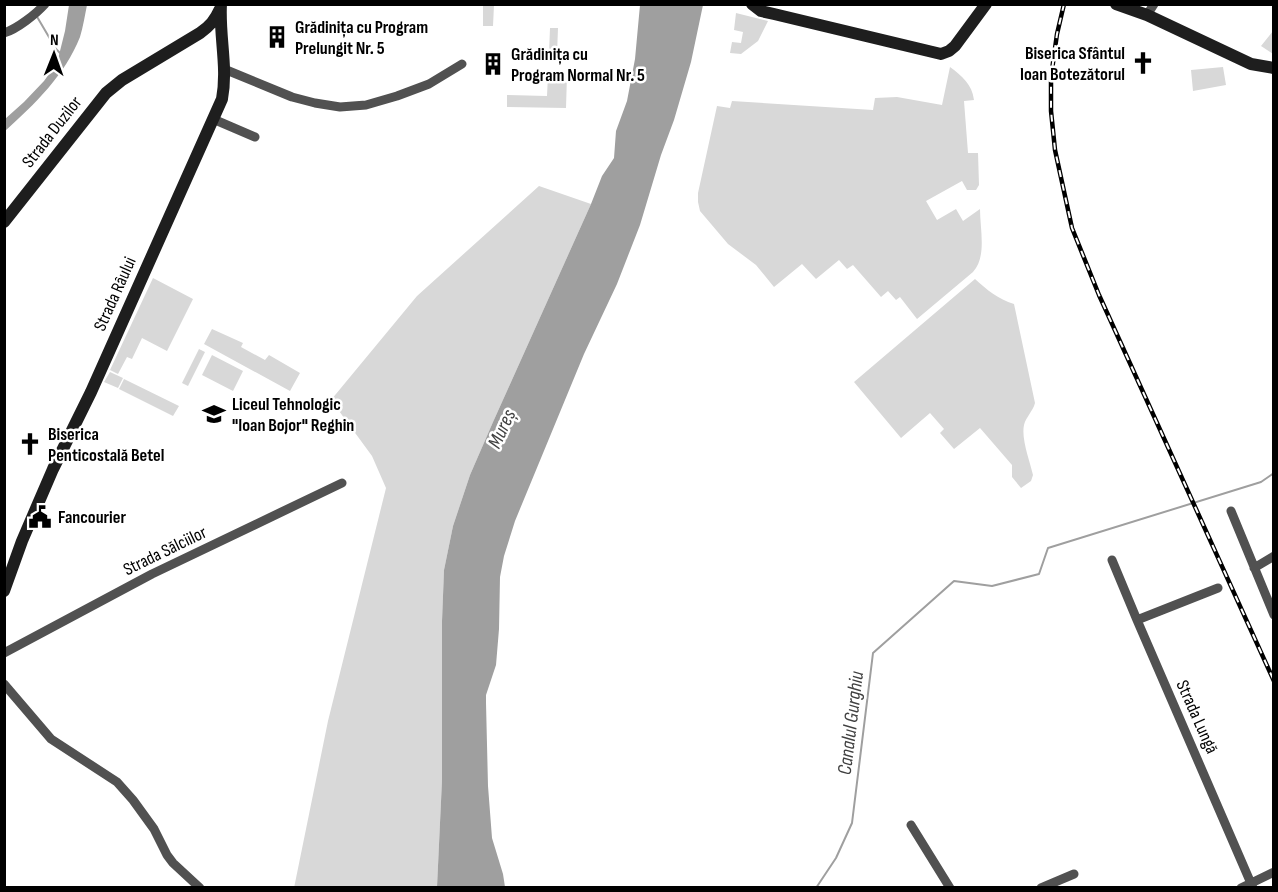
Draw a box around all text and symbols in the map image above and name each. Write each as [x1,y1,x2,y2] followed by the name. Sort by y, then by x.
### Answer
[295,17,428,59] place label: Grădinița cu Program Prelungit Nr. 5
[24,24,84,84] north arrow
[264,24,290,50] building icon: Grădinița cu Program Prelungit Nr. 5
[50,31,59,50] text: N
[1020,43,1125,85] place label: Biserica Sfântul Ioan Botezătorul
[511,44,645,86] place label: Grădinița cu Program Normal Nr. 5
[1130,50,1156,76] church icon: Biserica Sfântul Ioan Botezătorul
[480,51,506,77] building icon: Grădinița cu Program Normal Nr. 5
[18,92,86,172] street label: Strada Duzilor
[89,254,141,334] street label: Strada Râului
[232,394,354,436] place label: Liceul Tehnologic "Ioan Bojor" Reghin
[201,401,227,427] school or university icon: Liceul Tehnologic "Ioan Bojor" Reghin
[483,406,521,452] water label: Mureș
[48,424,164,466] place label: Biserica Penticostală Betel
[17,431,43,457] church icon: Biserica Penticostală Betel
[27,504,53,530] public building icon: Fancourier
[58,507,126,528] place label: Fancourier
[120,522,210,580] street label: Strada Sălciilor
[833,669,869,776] water label: Canalul Gurghiu
[1172,677,1222,757] street label: Strada Lungă

